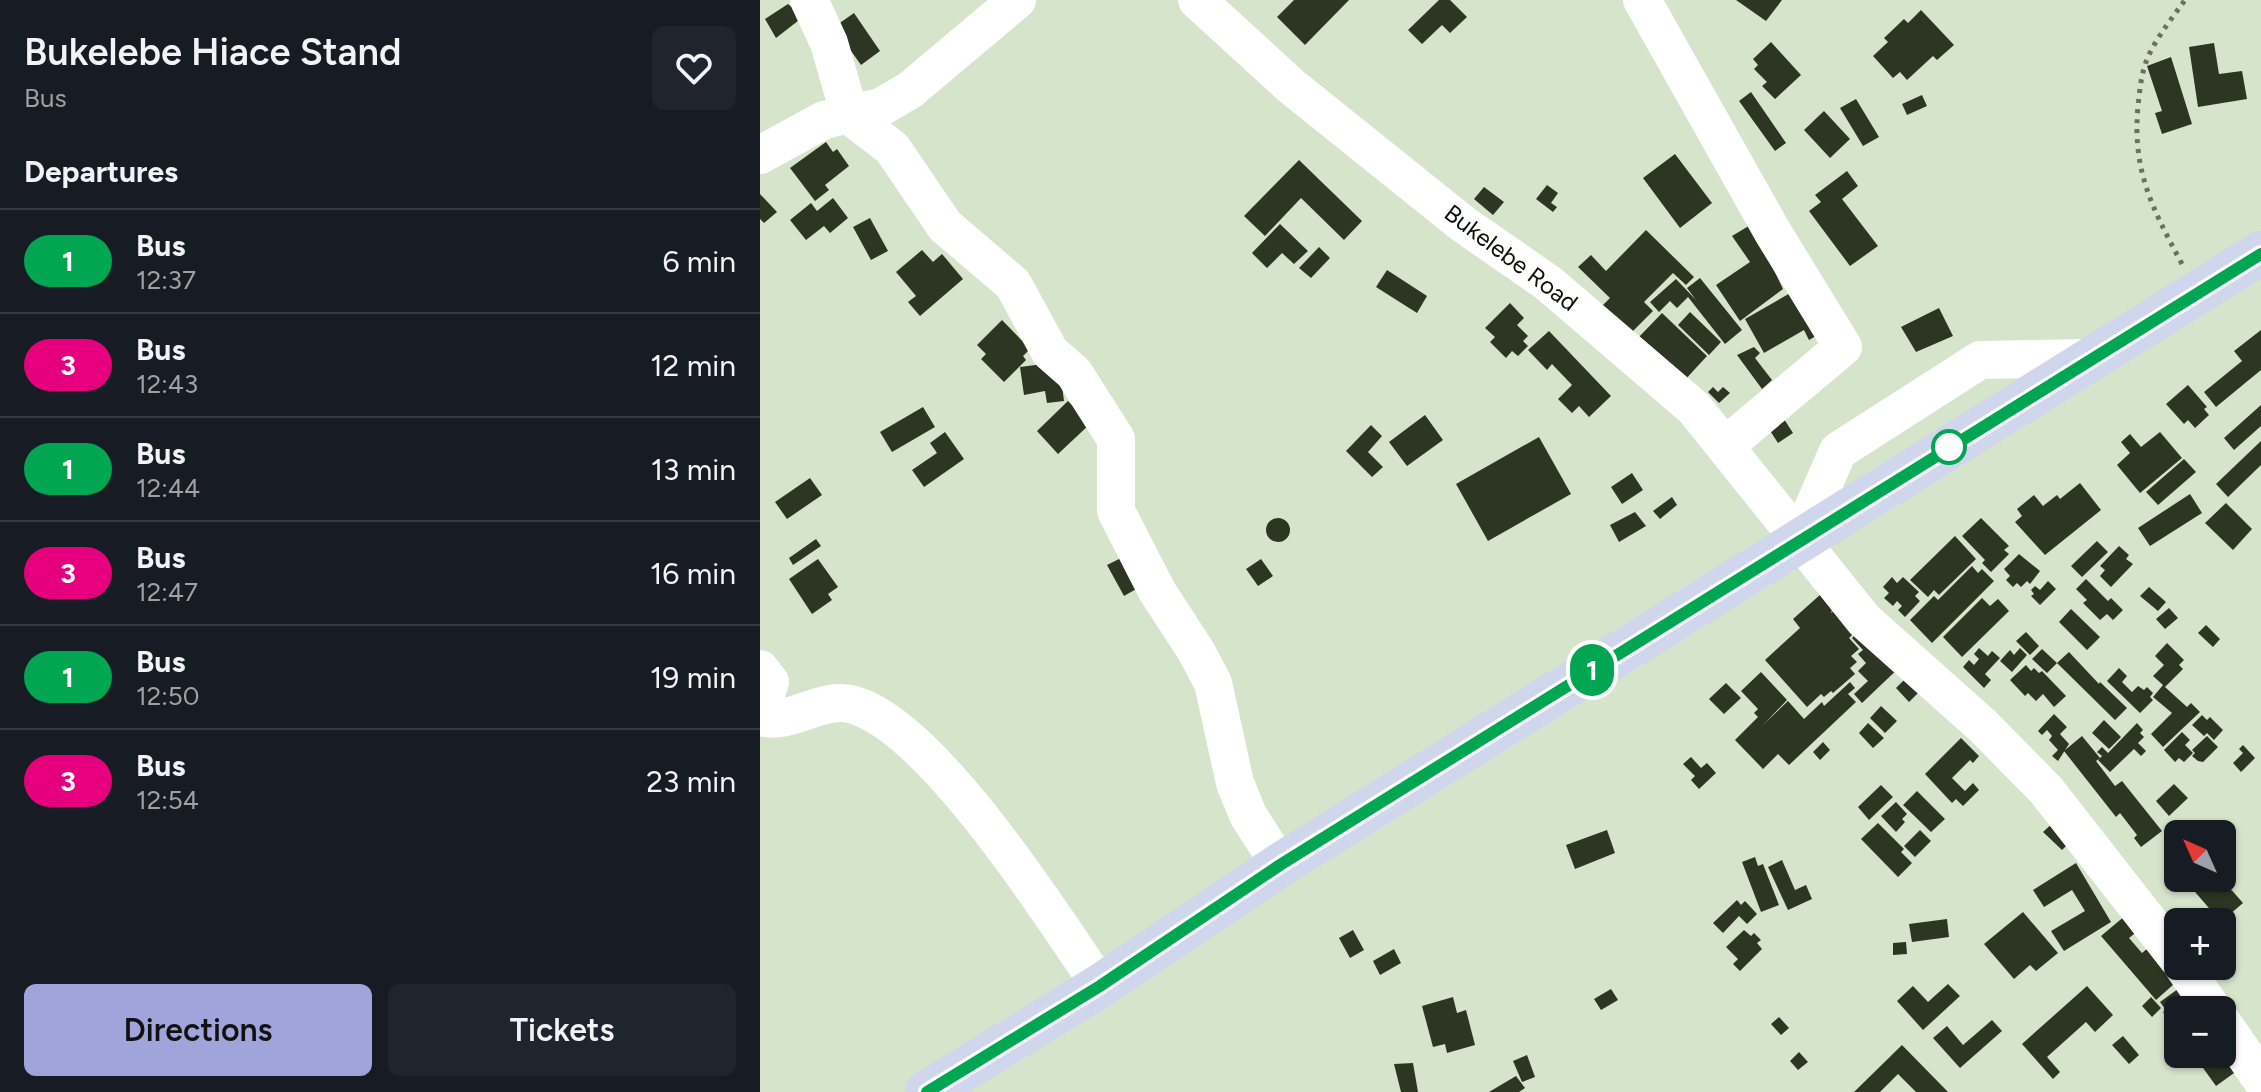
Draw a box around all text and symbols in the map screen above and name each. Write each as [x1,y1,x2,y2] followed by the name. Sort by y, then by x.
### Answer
[652,26,736,110] button: heart
[24,29,401,75] text: Bukelebe Hiace Stand
[24,82,67,114] text: Bus
[24,153,178,190] text: Departures
[1439,198,1584,317] street label: Bukelebe Road
[136,227,185,264] text: Bus
[662,243,736,280] text: 6 min
[62,244,74,278] text: 1
[136,264,196,296] text: 12:37
[136,331,185,368] text: Bus
[650,347,736,384] text: 12 min
[60,348,76,382] text: 3
[136,368,198,400] text: 12:43
[1932,430,1966,464] unlabelled marker
[136,435,185,472] text: Bus
[651,451,736,488] text: 13 min
[62,452,74,486] text: 1
[136,472,200,504] text: 12:44
[136,539,185,576] text: Bus
[650,555,736,592] text: 16 min
[60,556,76,590] text: 3
[136,576,198,608] text: 12:47
[136,643,185,680] text: Bus
[1566,644,1618,696] line badge: 1
[1586,653,1598,687] text: 1
[650,659,736,696] text: 19 min
[62,660,74,694] text: 1
[136,680,199,712] text: 12:50
[136,747,185,784] text: Bus
[646,763,736,800] text: 23 min
[60,764,76,798] text: 3
[136,784,199,816] text: 12:54
[2164,820,2236,892] north arrow
[2164,820,2236,1068] map controls
[2164,908,2236,980] button: +
[24,984,372,1076] button: Directions
[388,984,736,1076] button: Tickets
[2164,996,2236,1068] button: −

